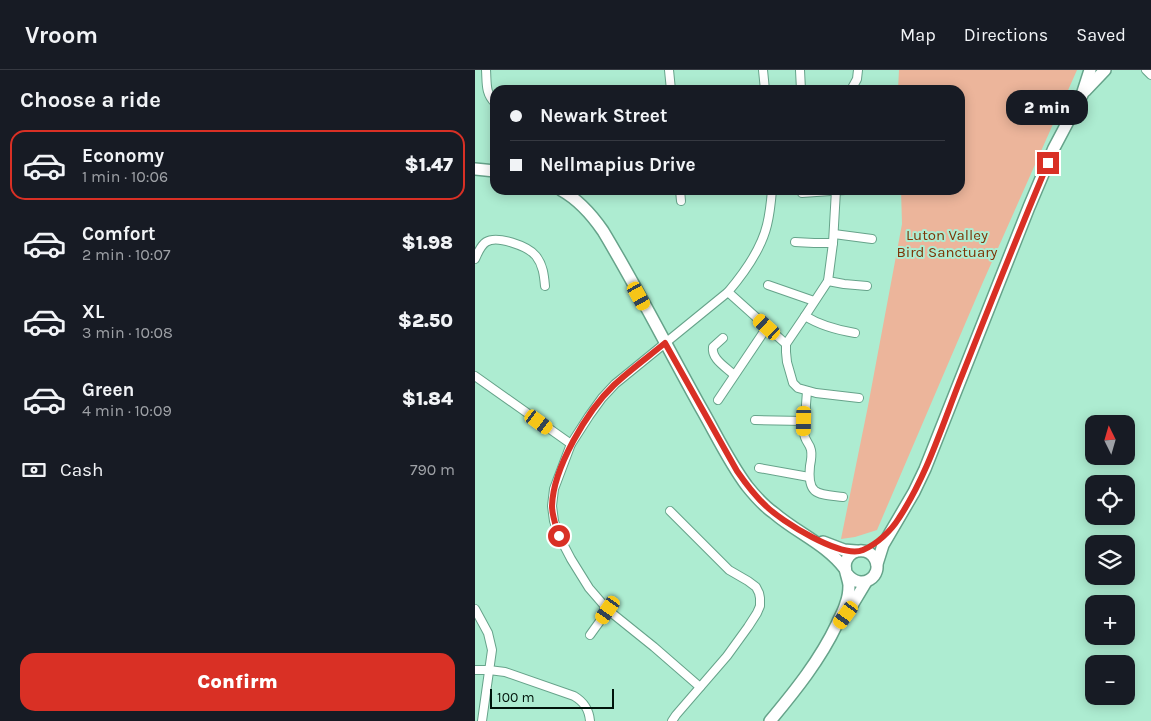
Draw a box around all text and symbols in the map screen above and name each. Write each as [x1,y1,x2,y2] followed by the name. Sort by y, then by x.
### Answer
[25,21,98,49] text: Vroom
[900,24,936,46] text: Map
[964,24,1048,46] text: Directions
[1076,24,1126,46] text: Saved
[20,87,161,113] text: Choose a ride
[1007,91,1089,126] callout: 2 min
[1024,98,1070,117] text: 2 min
[540,105,667,127] text: Newark Street
[22,143,67,188] icon: car
[82,145,164,167] text: Economy
[1037,152,1059,174] route end
[405,154,453,176] text: $1.47
[540,154,696,176] text: Nellmapius Drive
[82,167,168,186] text: 1 min · 10:06
[22,221,67,266] icon: car
[82,223,156,245] text: Comfort
[896,226,998,261] park label: Luton Valley Bird Sanctuary
[402,232,453,254] text: $1.98
[82,245,170,264] text: 2 min · 10:07
[625,279,652,313] car
[22,299,67,344] icon: car
[82,301,104,323] text: XL
[398,310,453,332] text: $2.50
[750,311,783,343] car
[82,323,173,342] text: 3 min · 10:08
[22,377,67,422] icon: car
[82,379,134,401] text: Green
[402,388,453,410] text: $1.84
[82,401,172,420] text: 4 min · 10:09
[796,406,811,436] car
[522,407,555,437] car
[1085,415,1135,465] north arrow
[1085,415,1135,705] map controls
[20,456,48,484] icon: cash
[60,459,104,481] text: Cash
[410,460,455,479] text: 790 m
[1085,475,1135,525] button: locate
[548,525,570,547] route start
[1085,535,1135,585] button: layers
[593,593,622,627] car
[1085,595,1135,645] button: +
[831,598,860,632] car
[20,653,455,711] button: Confirm
[1085,655,1135,705] button: −
[490,686,614,709] scale bar
[497,689,535,706] text: 100 m

